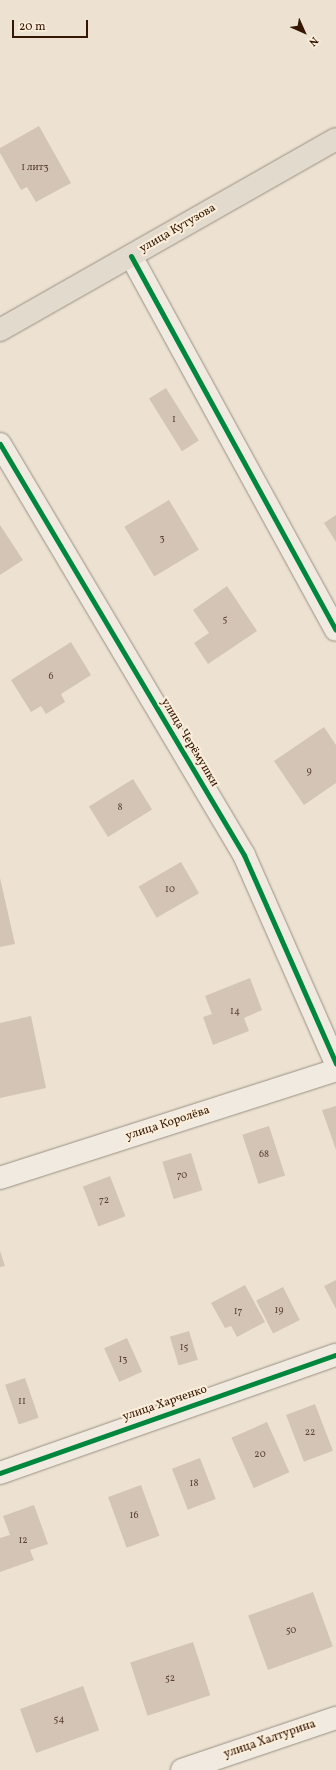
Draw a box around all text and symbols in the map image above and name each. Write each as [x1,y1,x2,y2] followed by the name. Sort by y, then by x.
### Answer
[14,12,90,38] scale bar
[284,12,324,52] north arrow
[19,19,46,35] text: 20 m
[305,33,321,49] text: N
[21,162,49,174] house number: 1 лит3
[137,201,219,257] street label: улица Кутузова
[172,414,176,426] house number: 1
[159,533,165,545] house number: 3
[223,614,227,626] house number: 5
[48,671,54,683] house number: 6
[157,696,221,790] street label: улица Черёмушки
[306,766,312,778] house number: 9
[117,802,123,814] house number: 8
[165,884,175,896] house number: 10
[230,1006,240,1018] house number: 14
[124,1104,212,1144] street label: улица Королёва
[259,1149,269,1161] house number: 68
[177,1170,187,1182] house number: 70
[99,1195,109,1207] house number: 72
[274,1305,284,1317] house number: 19
[234,1306,242,1318] house number: 17
[180,1342,188,1354] house number: 15
[118,1354,128,1366] house number: 13
[121,1383,209,1425] street label: улица Харченко
[18,1396,26,1408] house number: 11
[305,1427,315,1439] house number: 22
[254,1449,266,1461] house number: 20
[190,1478,198,1490] house number: 18
[130,1510,138,1522] house number: 16
[18,1535,28,1547] house number: 12
[286,1625,296,1637] house number: 50
[165,1673,175,1685] house number: 52
[54,1714,64,1726] house number: 54
[222,1718,318,1762] street label: улица Халтурина

